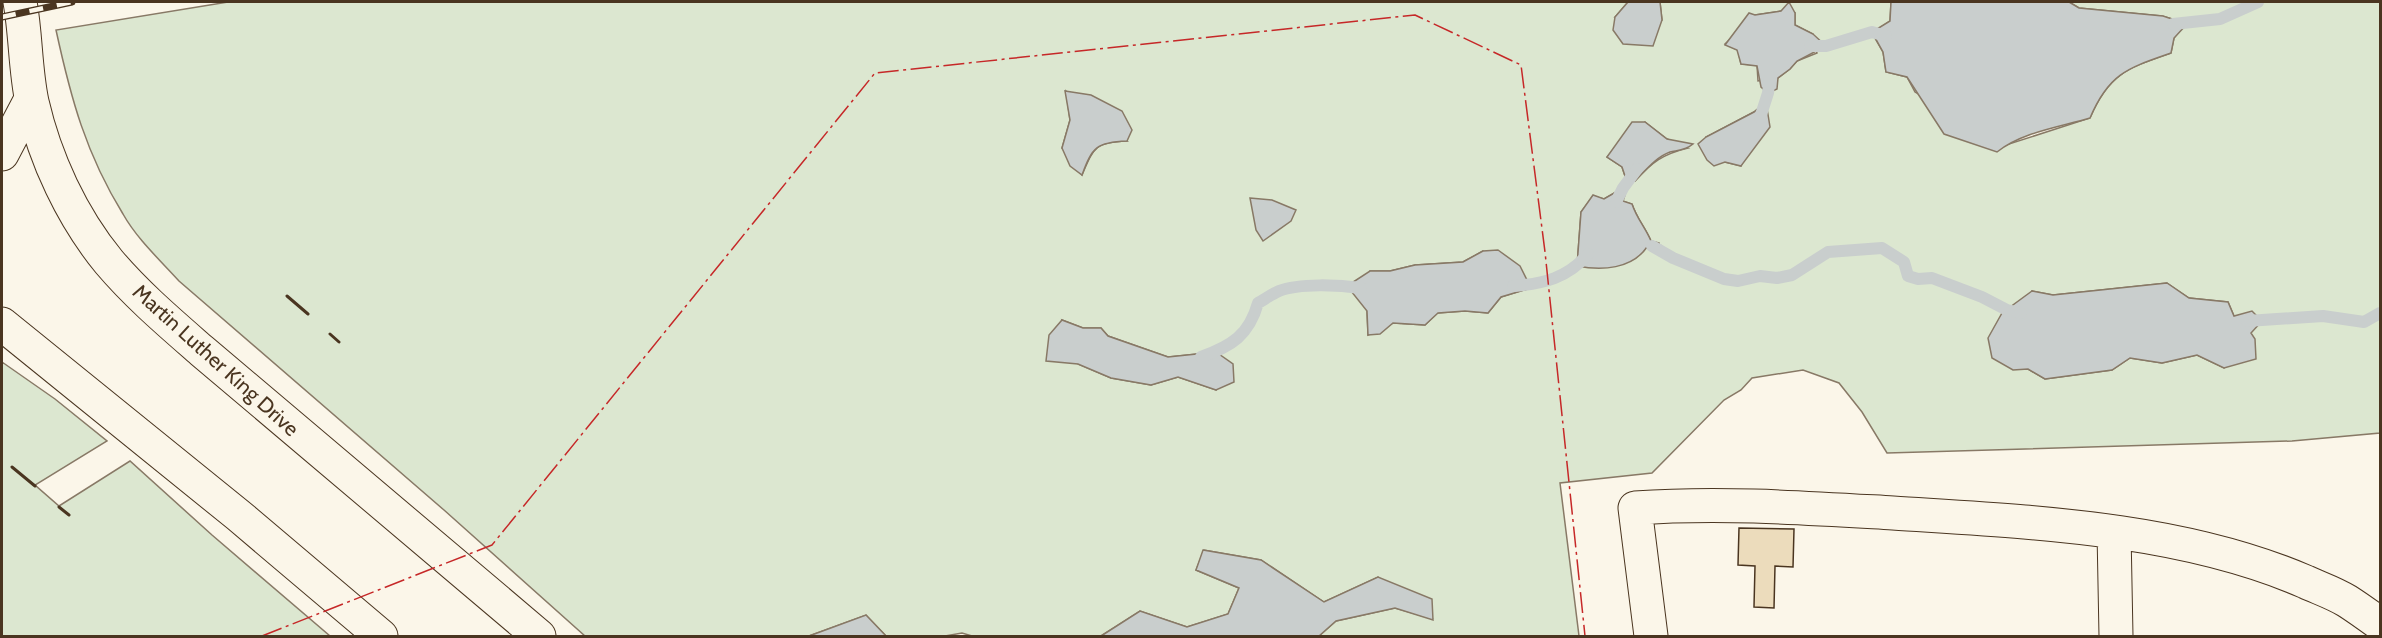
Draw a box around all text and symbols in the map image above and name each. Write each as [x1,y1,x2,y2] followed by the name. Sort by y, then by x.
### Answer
[128,279,304,441] street label: Martin Luther King Drive

